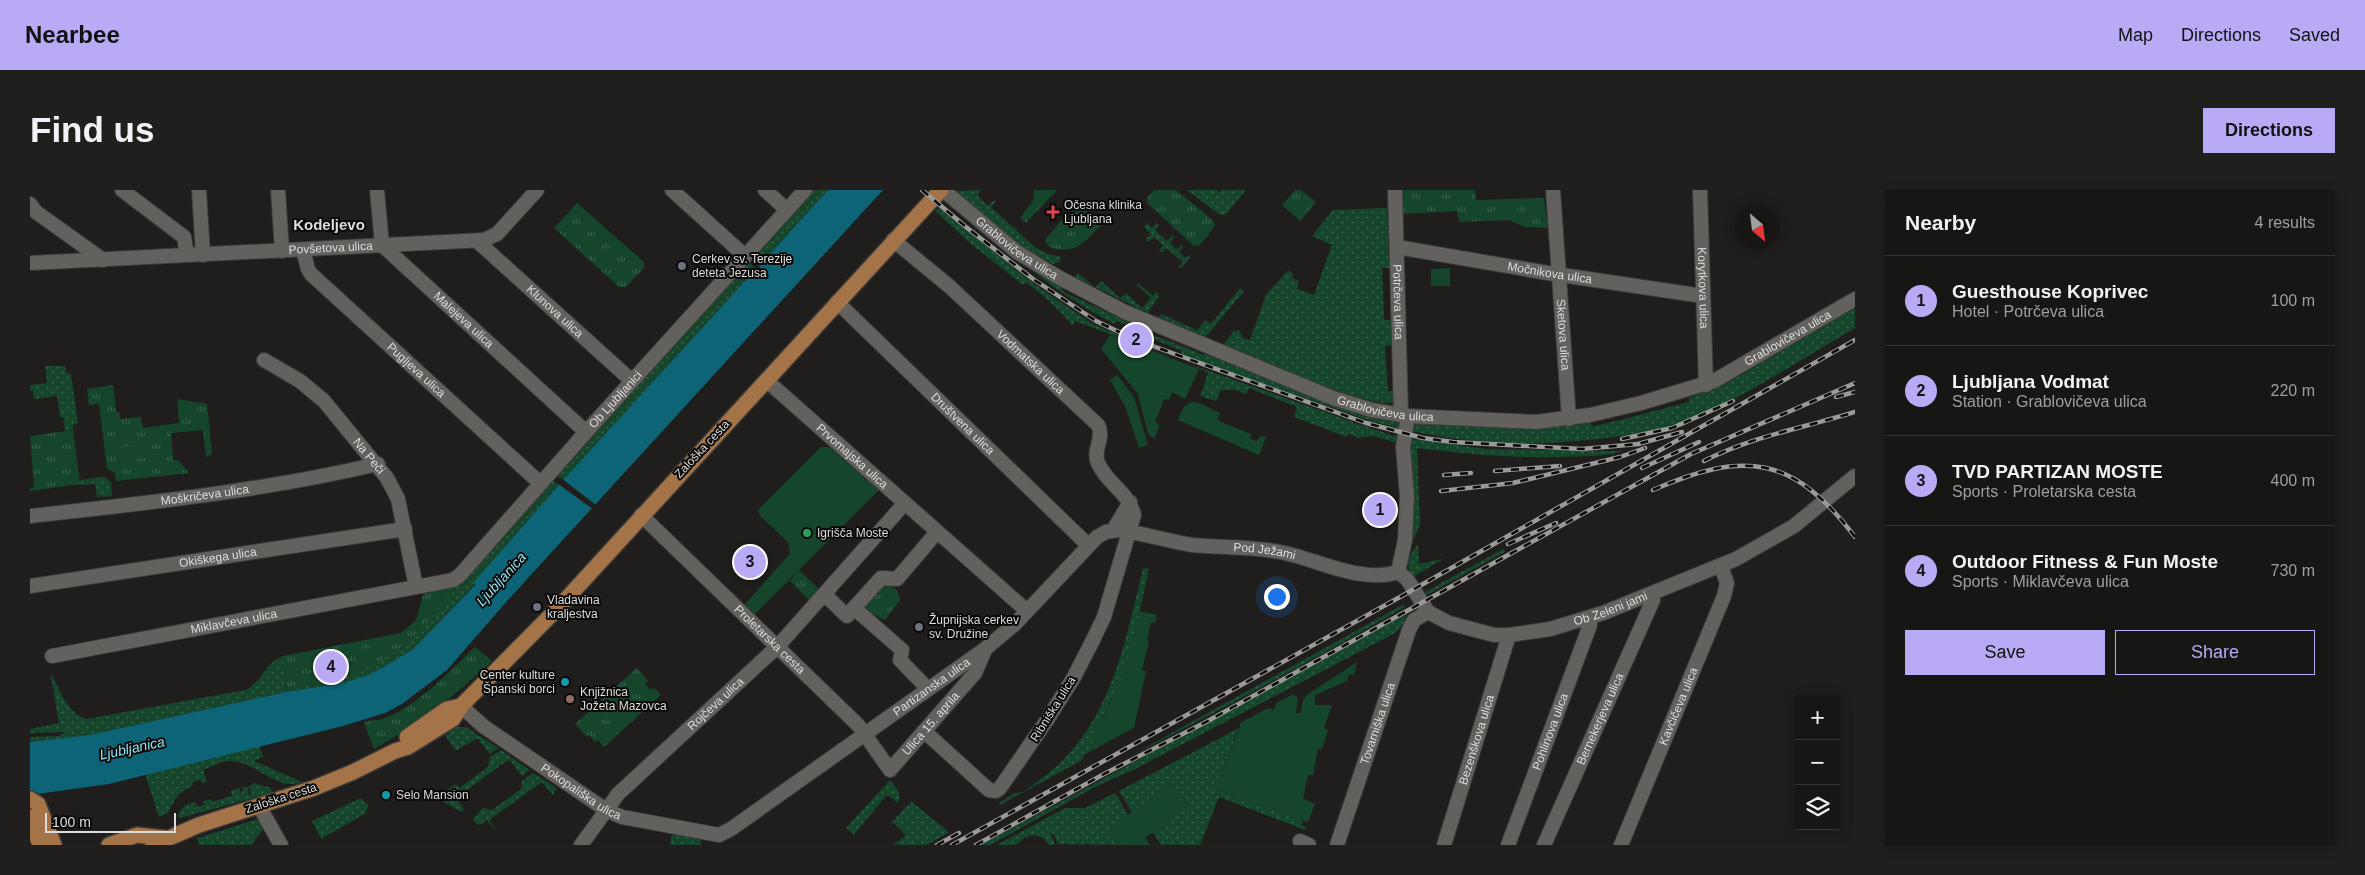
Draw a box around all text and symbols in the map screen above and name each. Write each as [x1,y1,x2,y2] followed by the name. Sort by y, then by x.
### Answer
[25,21,120,48] text: Nearbee
[2118,25,2153,45] text: Map
[2181,25,2261,45] text: Directions
[2289,25,2340,45] text: Saved
[2203,108,2335,153] button: Directions
[30,110,154,149] text: Find us
[1064,198,1142,226] place label: Očesna klinika Ljubljana
[1046,205,1060,219] marker: Očesna klinika Ljubljana
[1735,205,1780,250] north arrow
[1905,211,1976,234] text: Nearby
[973,213,1061,282] street label: Grablovičeva ulica
[2255,214,2315,231] text: 4 results
[293,216,365,233] district label: Kodeljevo
[288,239,373,257] street label: Povšetova ulica
[1695,247,1711,329] street label: Korytkova ulica
[692,252,793,280] place label: Cerkev sv. Terezije deteta Jezusa
[1506,259,1593,287] street label: Močnikova ulica
[676,260,688,272] marker: Cerkev sv. Terezije deteta Jezusa
[1390,264,1406,340] street label: Potrčeva ulica
[1952,281,2148,302] text: Guesthouse Koprivec
[524,282,586,341] street label: Klunova ulica
[431,289,497,351] street label: Malejeva ulica
[1917,292,1925,309] text: 1
[2271,292,2315,309] text: 100 m
[1554,299,1573,371] street label: Sketova ulica
[1952,303,2104,320] text: Hotel · Potrčeva ulica
[1742,307,1834,369] street label: Grablovičeva ulica
[1120,321,1152,359] pin: 2
[994,327,1068,397] street label: Vodmatska ulica
[384,340,449,400] street label: Pugljeva ulica
[586,368,645,431] street label: Ob Ljubljanici
[1952,371,2109,392] text: Ljubljana Vodmat
[1917,382,1925,399] text: 2
[2271,382,2315,399] text: 220 m
[928,390,998,458] street label: Društvena ulica
[1335,393,1434,424] street label: Grablovičeva ulica
[1952,393,2147,410] text: Station · Grablovičeva ulica
[672,417,733,481] street label: Zaloška cesta
[813,421,891,492] street label: Prvomajska ulica
[350,435,388,477] street label: Na Peči
[1952,461,2163,482] text: TVD PARTIZAN MOSTE
[1917,472,1925,489] text: 3
[2271,472,2315,489] text: 400 m
[160,482,250,508] street label: Moškričeva ulica
[1952,483,2136,500] text: Sports · Proletarska cesta
[1364,491,1396,529] pin: 1
[817,526,889,540] place label: Igrišča Moste
[801,527,813,539] marker: Igrišča Moste
[1233,540,1297,562] street label: Pod Ježami
[734,543,766,581] pin: 3
[178,545,258,570] street label: Okiškega ulica
[473,549,529,609] water label: Ljubljanica
[1952,551,2218,572] text: Outdoor Fitness & Fun Moste
[1917,562,1925,579] text: 4
[2271,562,2315,579] text: 730 m
[1952,573,2129,590] text: Sports · Miklavčeva ulica
[1264,584,1290,610] your location
[1572,589,1649,628] street label: Ob Zeleni jami
[547,593,600,621] place label: Vladavina kraljestva
[531,601,543,613] marker: Vladavina kraljestva
[731,602,808,677] street label: Proletarska cesta
[189,606,278,637] street label: Miklavčeva ulica
[929,612,1019,641] place label: Župnijska cerkev sv. Družine
[913,621,925,633] marker: Župnijska cerkev sv. Družine
[1905,630,2105,675] button: Save
[2115,630,2315,675] button: Share
[315,648,347,686] pin: 4
[890,655,973,719] street label: Partizanska ulica
[1656,665,1701,747] street label: Kavčičeva ulica
[480,668,555,696] place label: Center kulture Španski borci
[1574,671,1627,767] street label: Bernekerjeva ulica
[685,674,747,733] street label: Rojčeva ulica
[1027,674,1079,744] street label: Ribniška ulica
[559,676,571,688] marker: Center kulture Španski borci
[1357,681,1398,766] street label: Tovarniška ulica
[580,685,667,713] place label: Knjižnica Jožeta Mazovca
[899,689,962,758] street label: Ulica 15. aprila
[1530,691,1571,772] street label: Pohlinova ulica
[564,693,576,705] marker: Knjižnica Jožeta Mazovca
[1456,693,1497,787] street label: Bezenškova ulica
[1795,695,1840,830] map controls
[1795,695,1840,740] button: +
[98,733,166,763] water label: Ljubljanica
[1795,740,1840,785] button: −
[538,761,624,823] street label: Pokopališka ulica
[244,780,319,816] street label: Zaloška cesta
[1795,785,1840,830] button: layers
[396,788,469,802] place label: Selo Mansion
[380,789,392,801] marker: Selo Mansion
[45,810,176,833] scale bar
[52,814,91,830] text: 100 m

